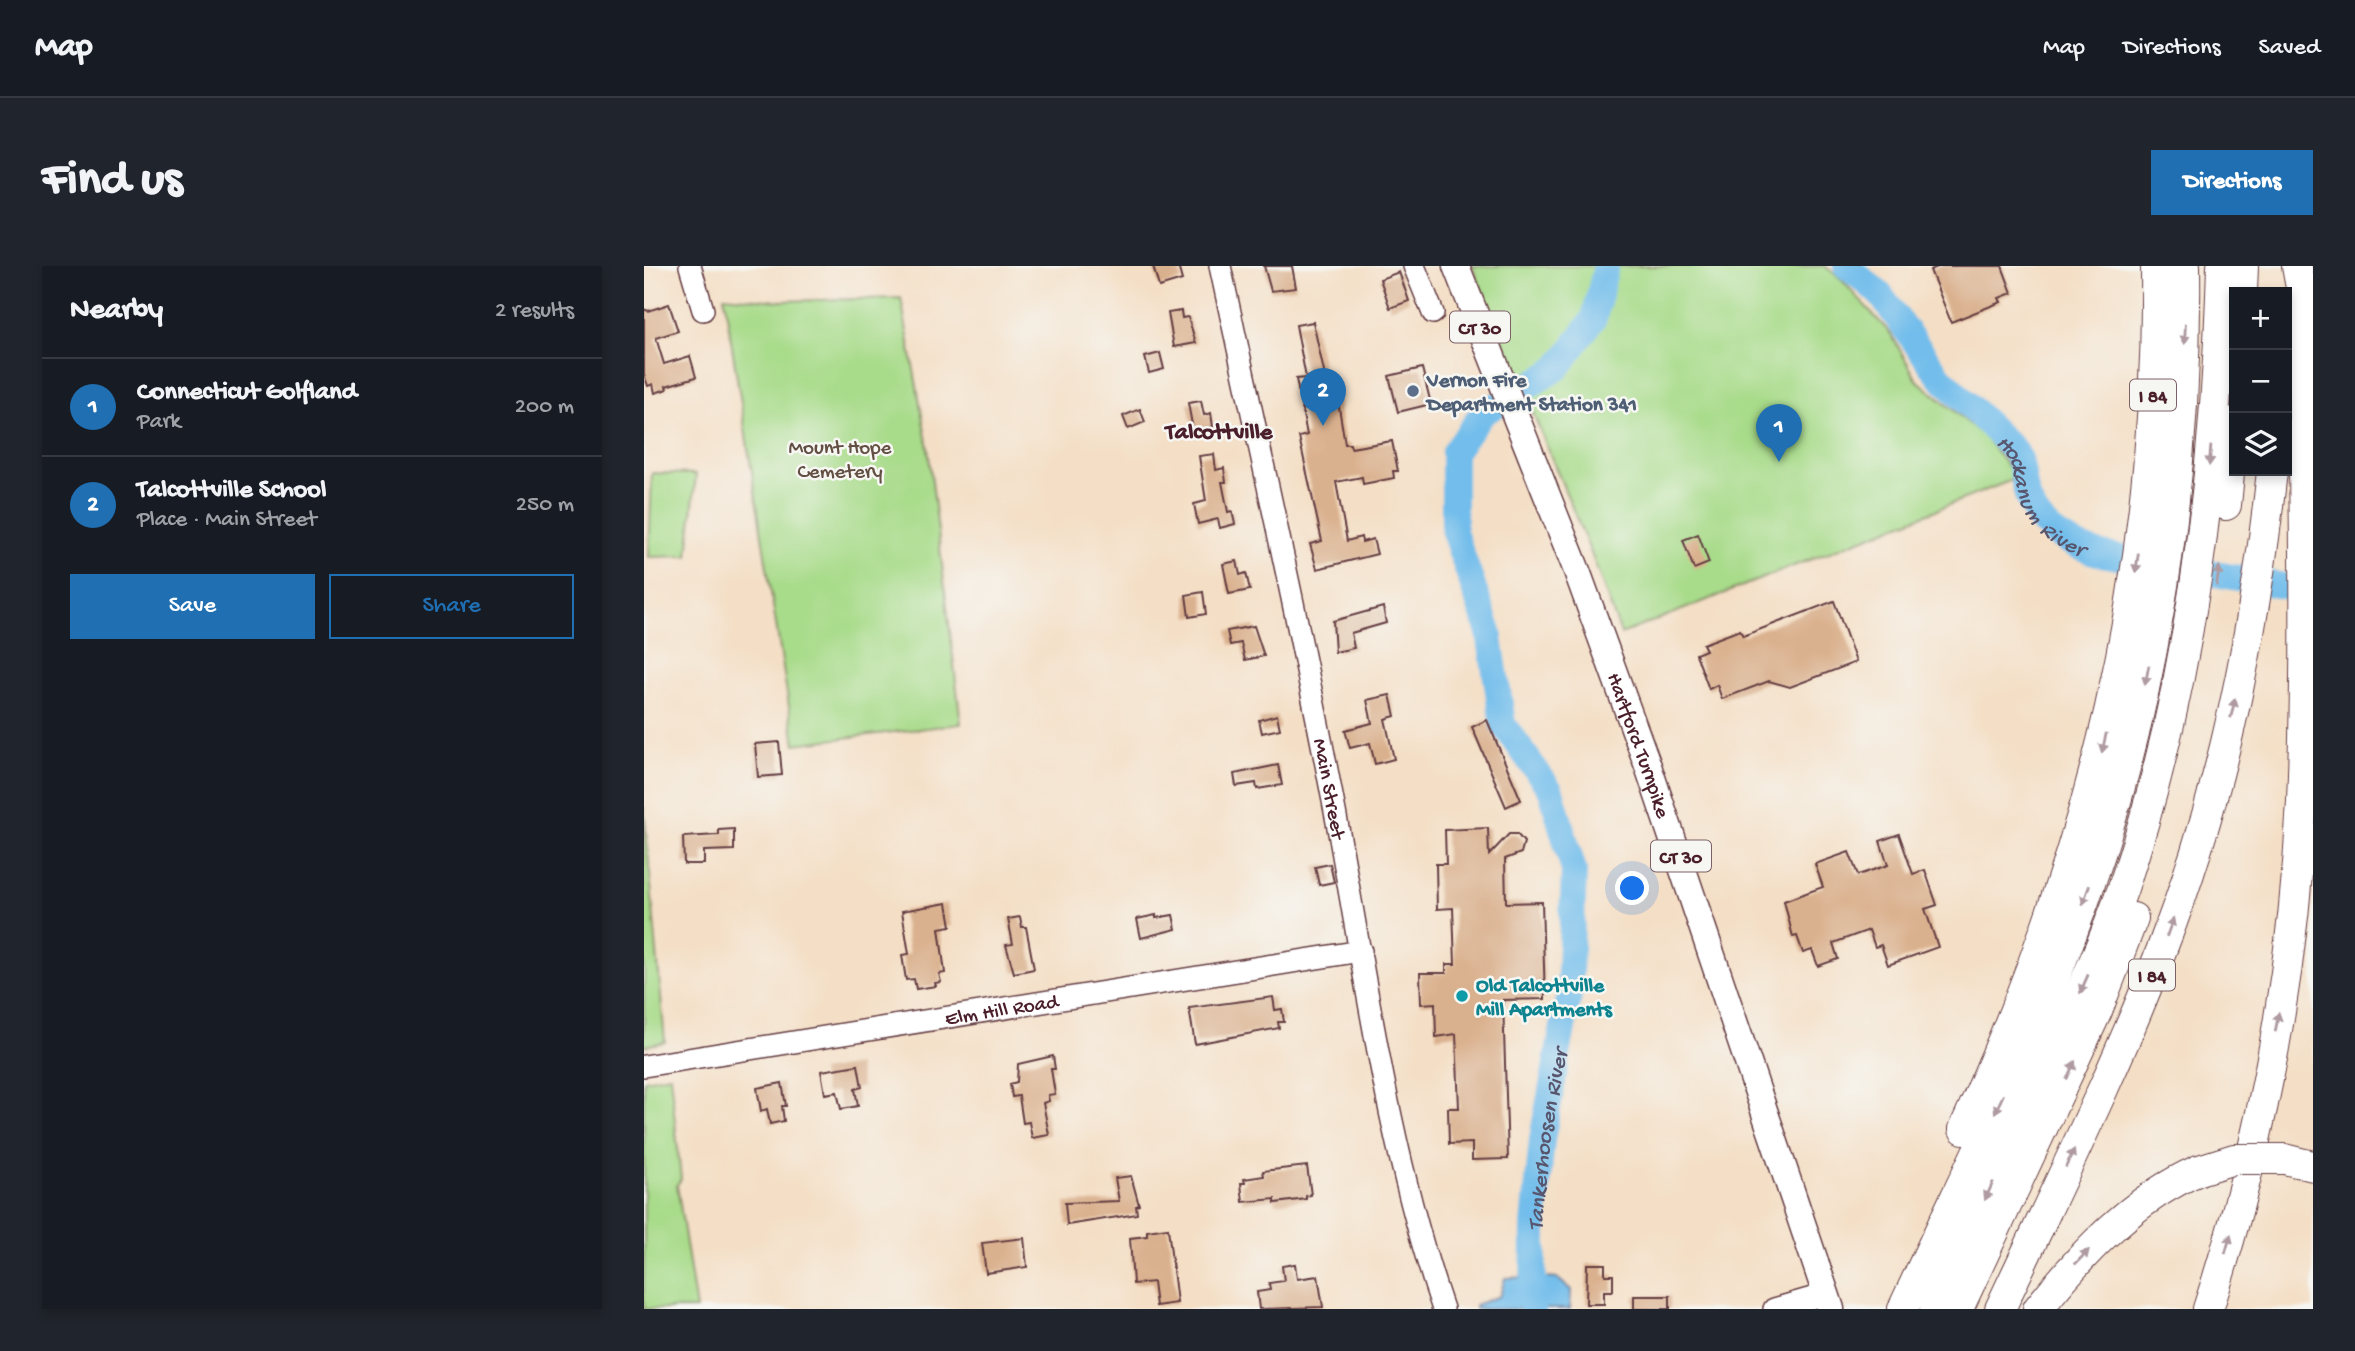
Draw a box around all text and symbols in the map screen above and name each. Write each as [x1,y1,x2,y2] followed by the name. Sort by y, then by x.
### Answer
[35,29,92,67] text: Map
[2043,34,2085,63] text: Map
[2123,34,2221,63] text: Directions
[2259,34,2320,63] text: Saved
[2151,150,2313,215] button: Directions
[42,153,182,211] text: Find us
[2229,287,2292,476] map controls
[2229,287,2292,350] button: +
[70,294,163,329] text: Nearby
[495,298,574,325] text: 2 results
[1450,311,1510,342] road number: CT 30
[2179,323,2191,345] one-way arrow
[2229,350,2292,413] button: −
[1300,368,1346,426] pin: 2
[1425,370,1637,419] place label: Vernon Fire Department Station 341
[137,378,357,409] text: Connecticut Golfland
[2130,379,2176,410] road number: I 84
[1405,383,1421,399] marker: Vernon Fire Department Station 341
[88,394,98,421] text: 1
[515,394,574,421] text: 200 m
[1756,404,1802,462] pin: 1
[137,409,181,436] text: Park
[2229,413,2292,476] button: layers
[1164,419,1274,448] district label: Talcottville
[1989,430,2093,566] water label: Hockanum River
[789,437,893,486] park label: Mount Hope Cemetery
[2204,446,2215,468] one-way arrow
[137,476,326,507] text: Talcottville School
[87,492,99,519] text: 2
[516,492,574,519] text: 250 m
[137,507,317,534] text: Place · Main Street
[2132,553,2143,575] one-way arrow
[2213,565,2224,587] one-way arrow
[70,574,315,639] button: Save
[329,574,574,639] button: Share
[2141,664,2152,686] one-way arrow
[1599,670,1674,823] street label: Hartford Turnpike
[2228,697,2239,719] one-way arrow
[2098,732,2109,754] one-way arrow
[1305,737,1349,844] street label: Main Street
[1651,841,1711,872] road number: CT 30
[1615,871,1649,905] your location
[2080,884,2091,905] one-way arrow
[2165,916,2176,937] one-way arrow
[2129,960,2175,990] road number: I 84
[2078,974,2090,994] one-way arrow
[1476,975,1613,1024] place label: Old Talcottville Mill Apartments
[1454,988,1470,1004] marker: Old Talcottville Mill Apartments
[944,990,1062,1034] street label: Elm Hill Road
[2272,1011,2283,1033] one-way arrow
[1524,1043,1576,1231] water label: Tankerhoosen River
[2065,1060,2076,1080] one-way arrow
[1993,1094,2004,1114] one-way arrow
[2065,1148,2076,1168] one-way arrow
[1983,1180,1994,1201] one-way arrow
[2223,1233,2233,1254] one-way arrow
[2074,1248,2090,1266] one-way arrow

